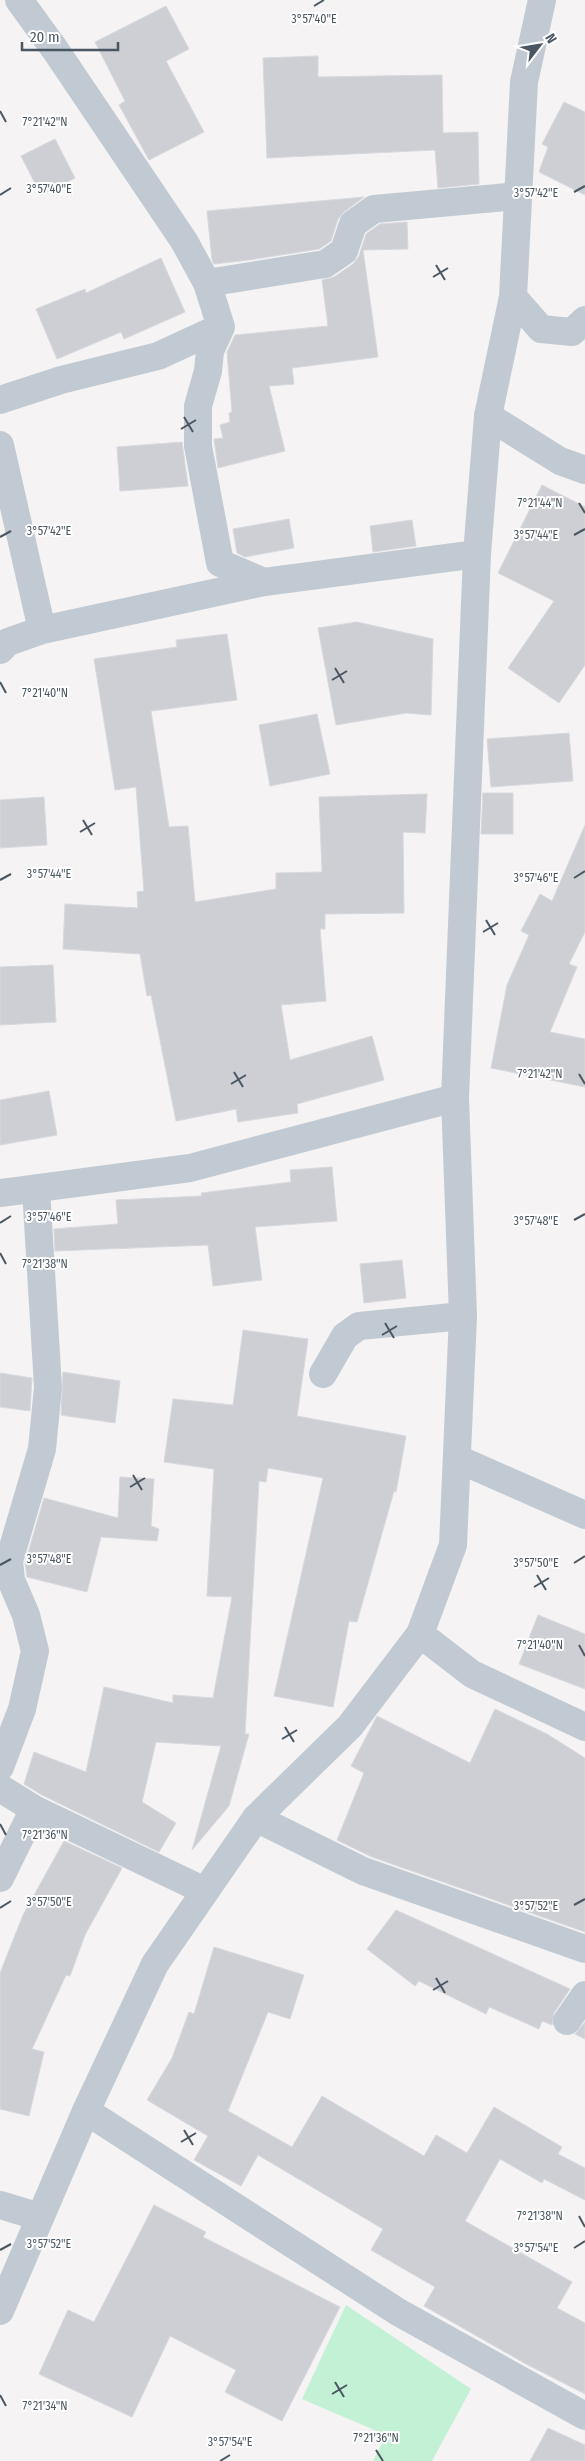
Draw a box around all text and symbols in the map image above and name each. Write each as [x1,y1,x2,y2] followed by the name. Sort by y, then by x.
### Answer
[291,12,337,26] text: 3°57'40"E
[22,20,119,52] scale bar
[515,20,565,70] north arrow
[30,28,60,46] text: 20 m
[541,31,560,47] text: N
[22,115,68,129] text: 7°21'42"N
[26,182,72,196] text: 3°57'40"E
[514,186,559,200] text: 3°57'42"E
[517,496,563,510] text: 7°21'44"N
[27,524,72,538] text: 3°57'42"E
[514,528,559,542] text: 3°57'44"E
[22,686,68,700] text: 7°21'40"N
[27,867,72,881] text: 3°57'44"E
[514,871,559,885] text: 3°57'46"E
[517,1067,563,1081] text: 7°21'42"N
[27,1210,72,1224] text: 3°57'46"E
[513,1214,559,1228] text: 3°57'48"E
[22,1257,68,1271] text: 7°21'38"N
[26,1552,72,1566] text: 3°57'48"E
[513,1556,559,1570] text: 3°57'50"E
[517,1638,563,1652] text: 7°21'40"N
[22,1828,68,1842] text: 7°21'36"N
[26,1895,72,1909] text: 3°57'50"E
[514,1899,559,1913] text: 3°57'52"E
[517,2209,563,2223] text: 7°21'38"N
[27,2237,72,2251] text: 3°57'52"E
[514,2241,559,2255] text: 3°57'54"E
[22,2399,68,2413] text: 7°21'34"N
[353,2431,399,2445] text: 7°21'36"N
[208,2435,253,2449] text: 3°57'54"E

